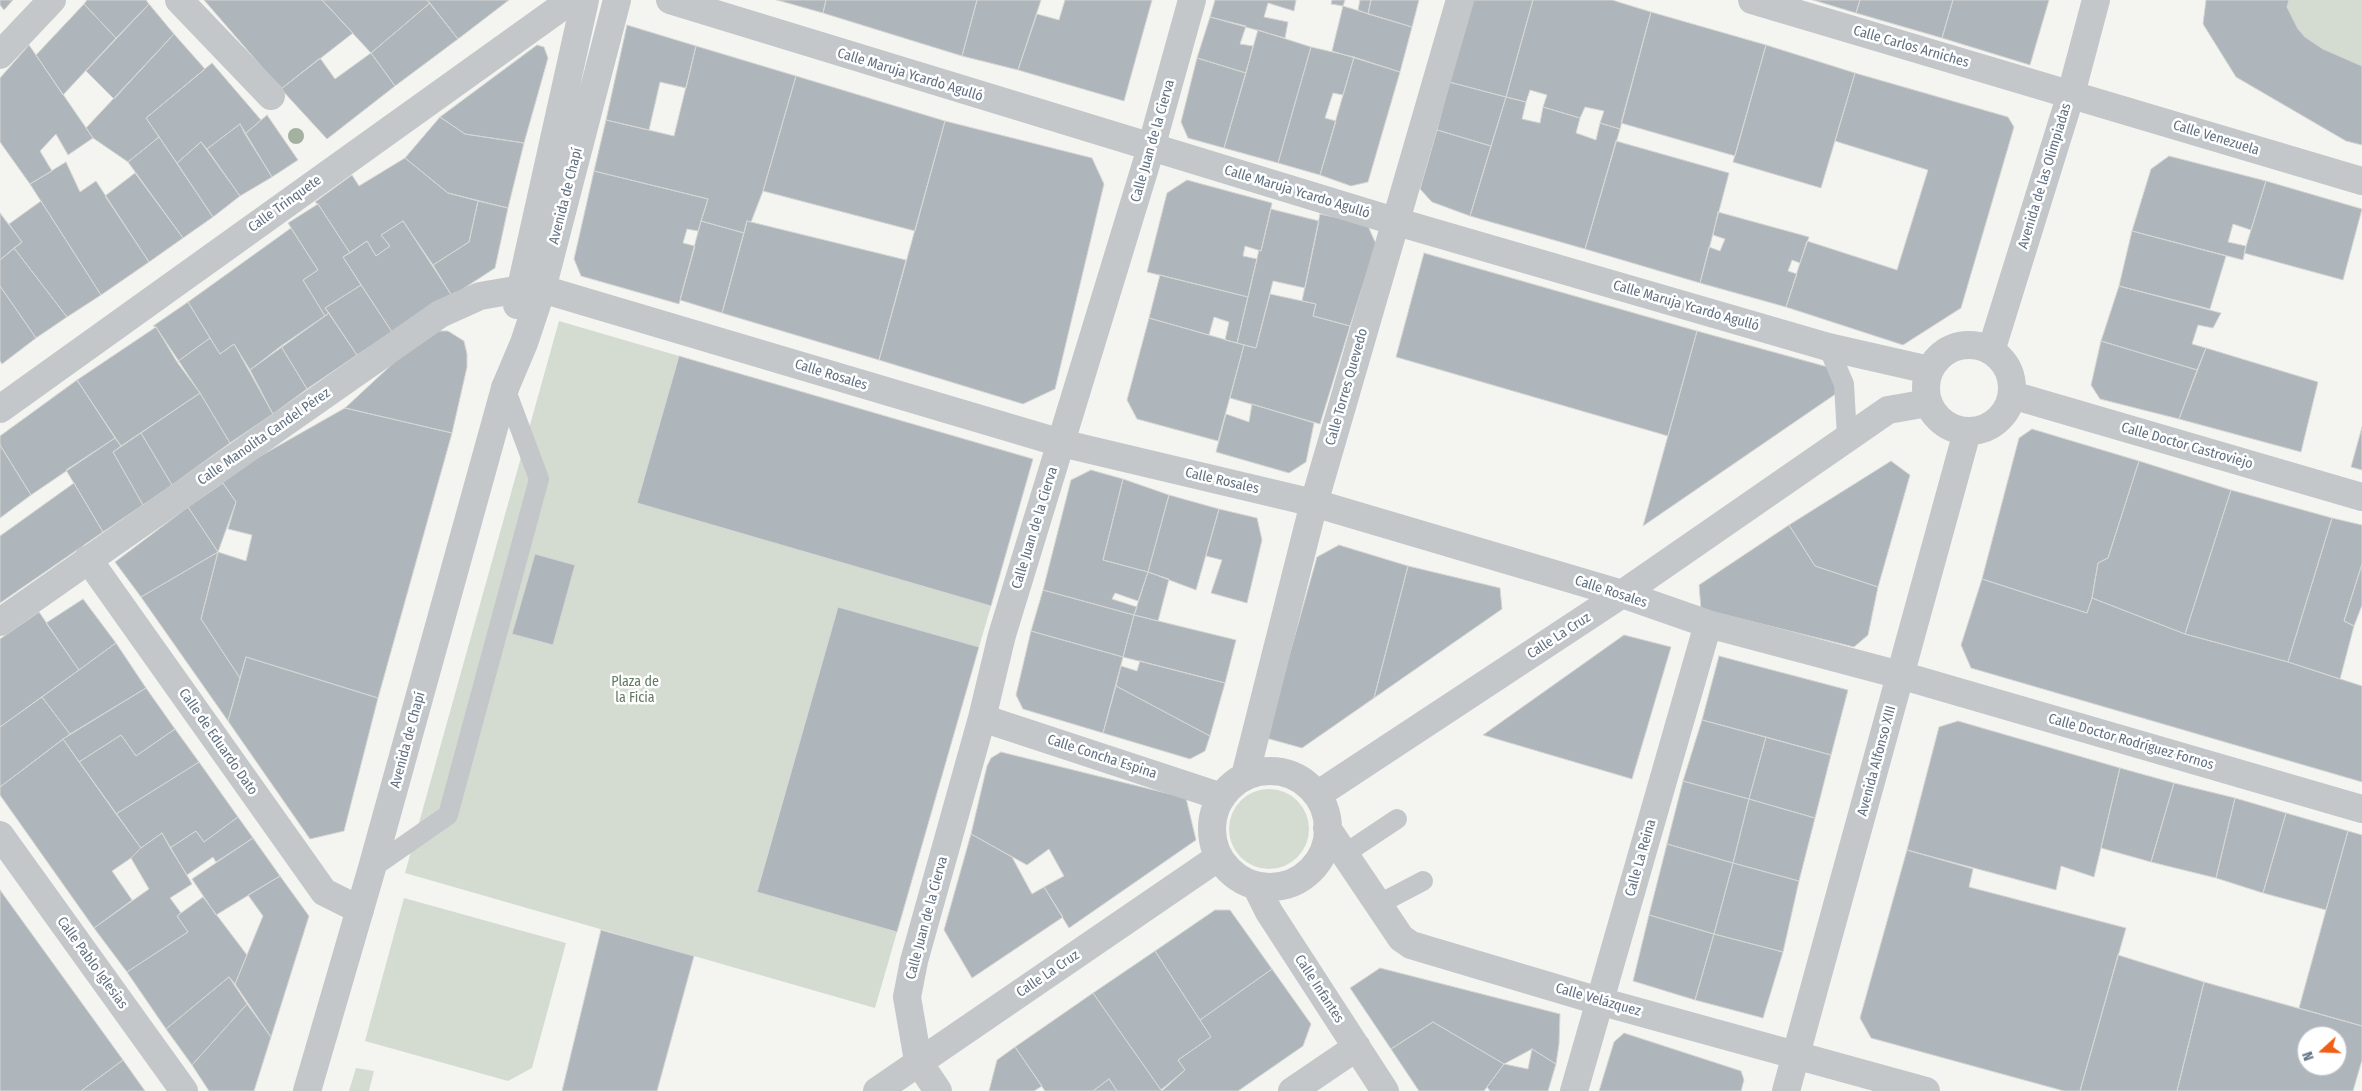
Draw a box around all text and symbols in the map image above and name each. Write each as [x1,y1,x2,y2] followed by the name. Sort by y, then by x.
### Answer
[1851,22,1971,72] street label: Calle Carlos Arniches
[835,45,985,105] street label: Calle Maruja Ycardo Agulló
[1127,78,1179,204] street label: Calle Juan de la Cierva
[2015,101,2075,251] street label: Avenida de las Olimpiadas
[2171,117,2261,159] street label: Calle Venezuela
[546,146,586,246] street label: Avenida de Chapí
[1222,162,1372,222] street label: Calle Maruja Ycardo Agulló
[245,172,325,236] street label: Calle Trinquete
[1611,277,1761,335] street label: Calle Maruja Ycardo Agulló
[1322,327,1372,447] street label: Calle Torres Quevedo
[793,356,869,394] street label: Calle Rosales
[195,385,333,489] street label: Calle Manolita Candel Pérez
[2119,419,2255,473] street label: Calle Doctor Castroviejo
[1184,464,1260,498] street label: Calle Rosales
[1008,465,1062,591] street label: Calle Juan de la Cierva
[1573,572,1649,612] street label: Calle Rosales
[1524,609,1594,663] street label: Calle La Cruz
[611,674,659,706] park label: Plaza de la Ficia
[175,686,261,798] street label: Calle de Eduardo Dato
[387,690,429,790] street label: Avenida de Chapí
[1854,704,1900,818] street label: Avenida Alfonso XIII
[2046,710,2216,774] street label: Calle Doctor Rodríguez Fornos
[1045,731,1159,783] street label: Calle Concha Espina
[1622,817,1660,899] street label: Calle La Reina
[902,855,952,981] street label: Calle Juan de la Cierva
[53,914,131,1012] street label: Calle Pablo Iglesias
[1013,947,1083,1001] street label: Calle La Cruz
[1291,952,1347,1026] street label: Calle Infantes
[1553,980,1643,1020] street label: Calle Velázquez
[2297,1026,2347,1076] north arrow
[2299,1049,2318,1063] text: N

